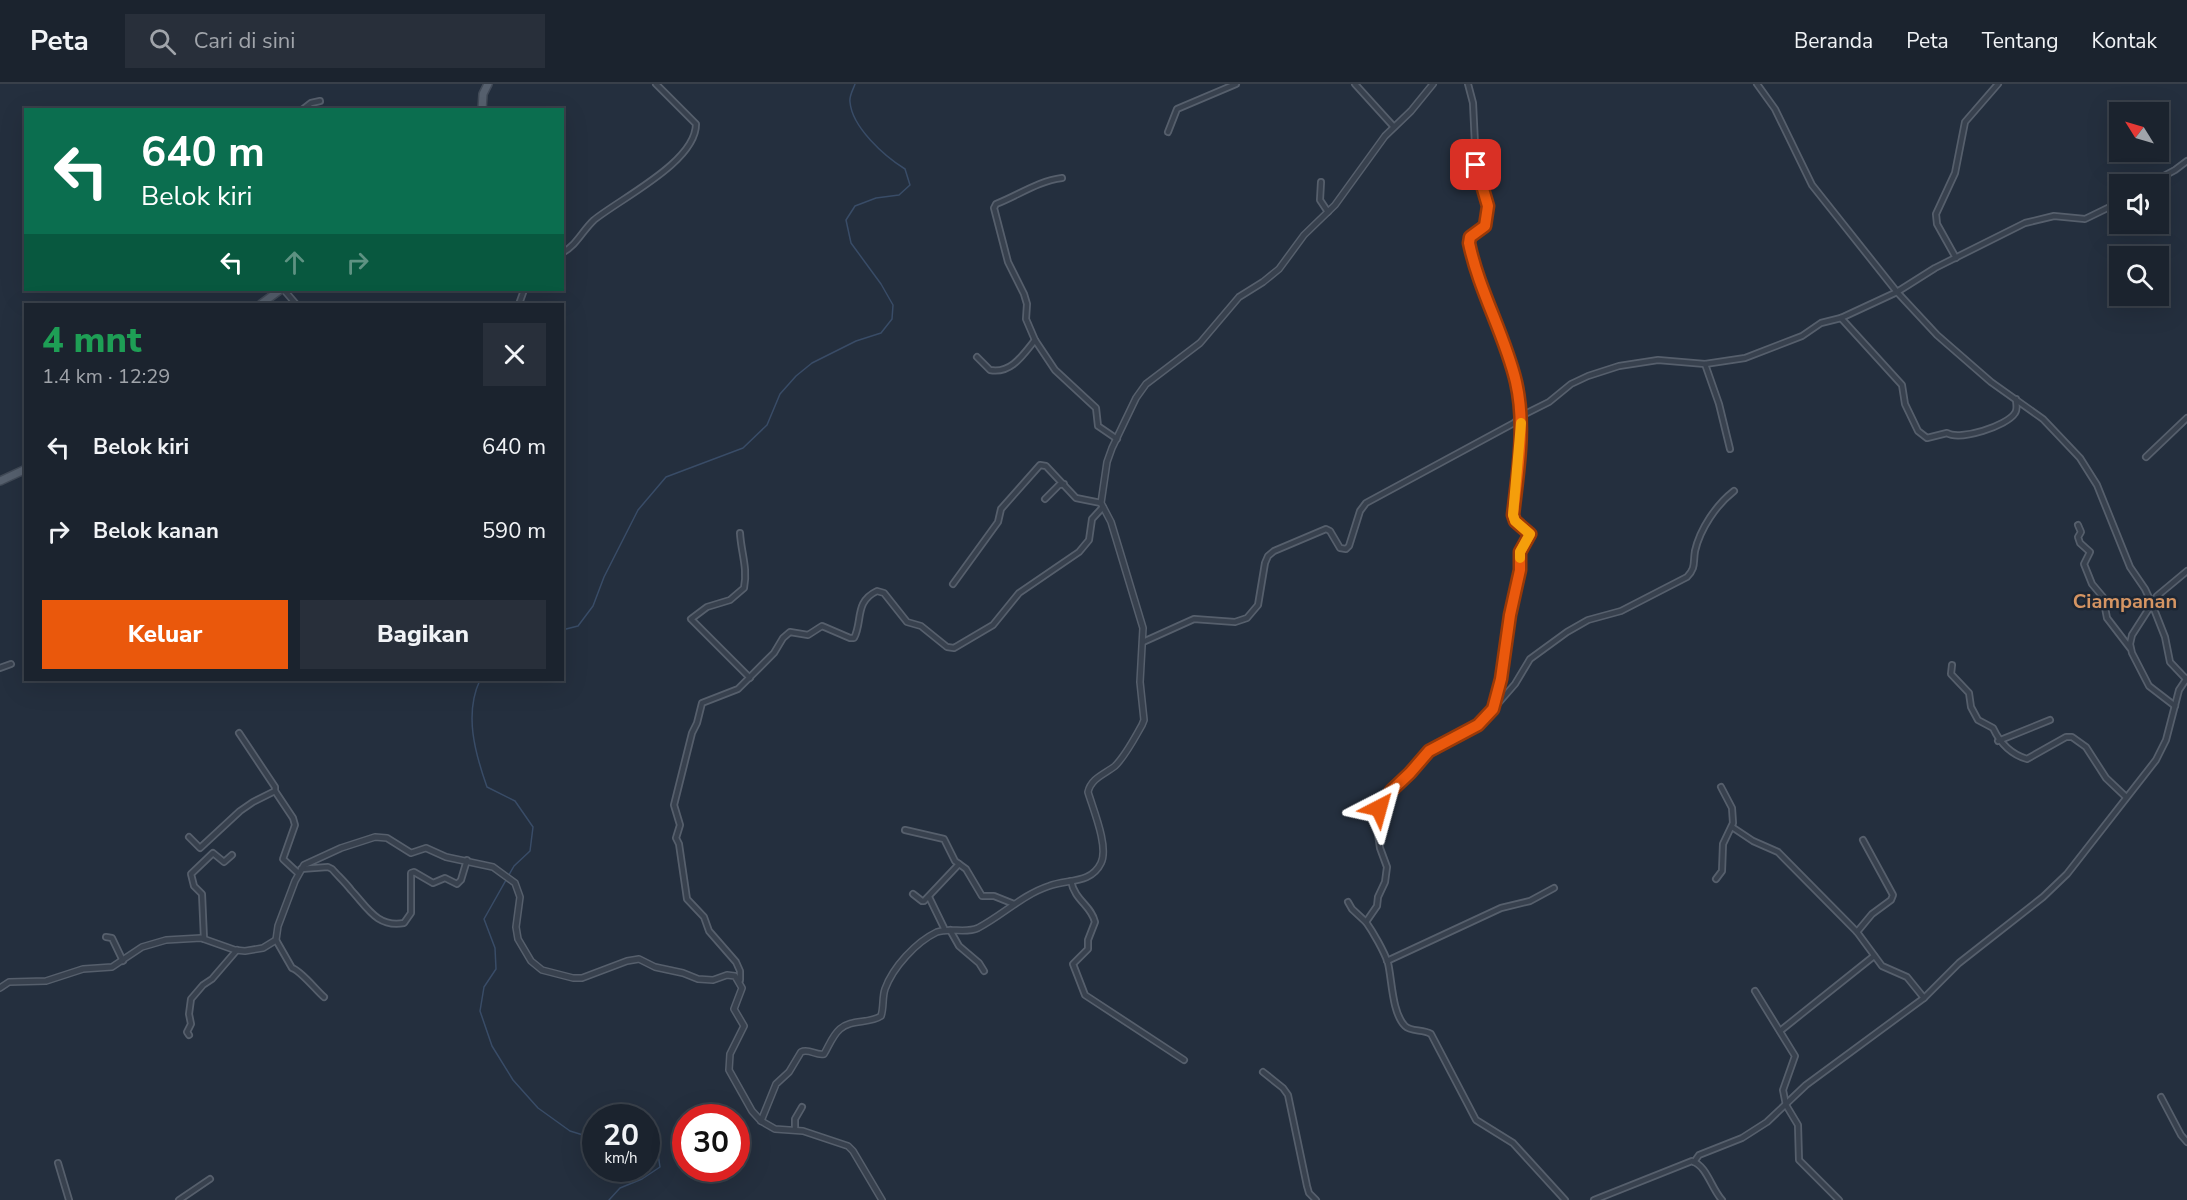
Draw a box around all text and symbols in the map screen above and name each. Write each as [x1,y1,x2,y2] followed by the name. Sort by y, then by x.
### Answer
[125,14,545,68] search box
[30,22,89,60] text: Peta
[146,25,179,58] icon: search
[194,26,295,56] text: Cari di sini
[1794,27,1873,55] text: Beranda
[1906,27,1949,55] text: Peta
[1982,27,2059,55] text: Tentang
[2092,27,2157,55] text: Kontak
[2109,102,2169,162] north arrow
[2109,102,2169,306] map controls
[141,124,265,181] text: 640 m
[42,132,120,210] icon: left
[1450,139,1501,190] pin
[1459,148,1492,181] icon: arrive
[2109,174,2169,234] button: sound
[141,178,253,215] text: Belok kiri
[215,246,248,279] icon: left
[278,246,311,279] icon: ahead
[341,246,374,279] icon: right
[2109,246,2169,306] button: search
[42,316,142,365] text: 4 mnt
[483,323,546,386] button: close
[42,363,170,390] text: 1.4 km · 12:29
[42,431,75,464] icon: left
[93,432,189,462] text: Belok kiri
[482,432,546,462] text: 640 m
[42,515,75,548] icon: right
[93,516,219,546] text: Belok kanan
[482,516,546,546] text: 590 m
[2073,588,2177,615] district label: Ciampanan
[42,600,288,669] button: Keluar
[300,600,546,669] button: Bagikan
[1347,776,1411,840] position arrow
[672,1104,750,1182] speed limit sign: 30
[603,1115,639,1156] text: 20
[604,1148,638,1168] text: km/h

